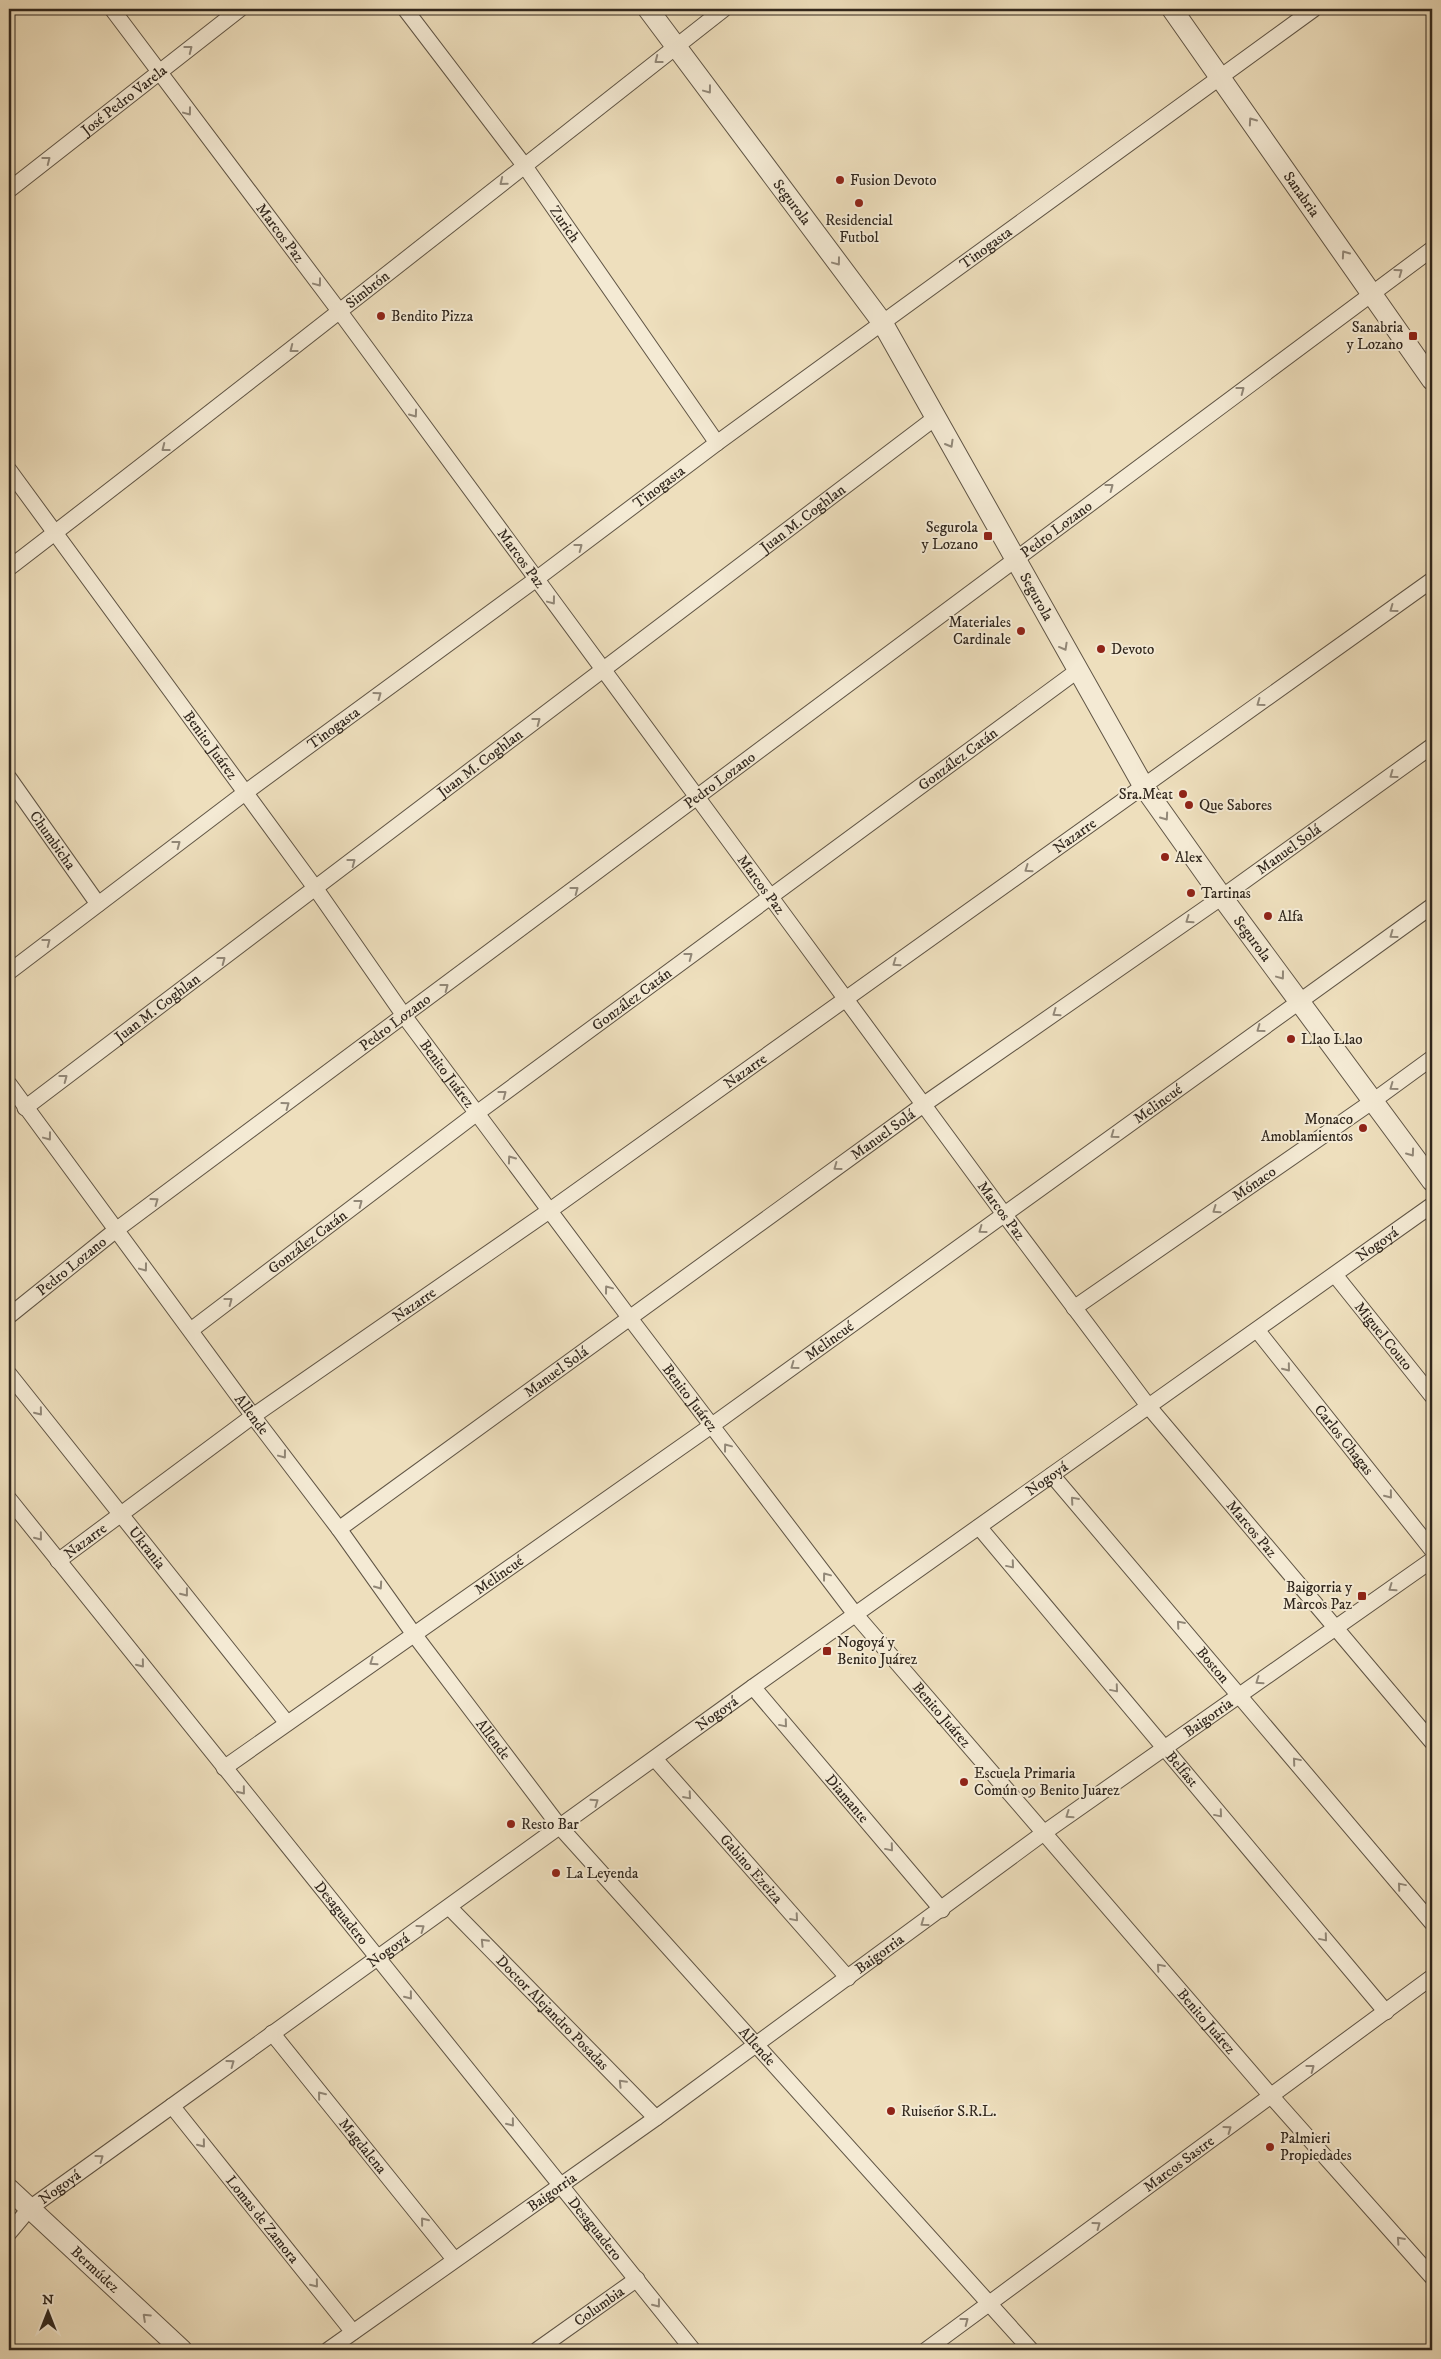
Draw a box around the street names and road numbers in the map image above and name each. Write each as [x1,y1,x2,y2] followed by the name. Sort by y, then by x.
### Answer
[76,61,171,141] street label: José Pedro Varela
[1279,168,1324,221] street label: Sanabria
[769,176,816,229] street label: Segurola
[252,200,309,267] street label: Marcos Paz
[545,202,584,246] street label: Zurich
[956,222,1016,273] street label: Tinogasta
[342,267,394,313] street label: Simbrón
[629,461,689,513] street label: Tinogasta
[755,480,850,558] street label: Juan M. Coghlan
[1017,497,1096,562] street label: Pedro Lozano
[493,525,549,592] street label: Marcos Paz
[1015,569,1058,625] street label: Segurola
[304,702,364,754] street label: Tinogasta
[179,707,242,784] street label: Benito Juárez
[914,724,1002,795] street label: González Catán
[432,725,527,803] street label: Juan M. Coghlan
[680,748,759,813] street label: Pedro Lozano
[25,807,80,874] street label: Chumbicha
[1050,814,1100,858] street label: Nazarre
[1253,819,1325,879] street label: Manuel Solá
[733,851,789,919] street label: Marcos Paz
[1229,912,1276,966] street label: Segurola
[588,964,676,1035] street label: González Catán
[110,970,204,1048] street label: Juan M. Coghlan
[356,990,435,1055] street label: Pedro Lozano
[415,1036,479,1112] street label: Benito Juárez
[720,1049,771,1093] street label: Nazarre
[1130,1080,1187,1128] street label: Melincué
[847,1104,920,1164] street label: Manuel Solá
[1229,1162,1280,1205] street label: Mónaco
[973,1177,1030,1245] street label: Marcos Paz
[264,1206,351,1278] street label: González Catán
[1352,1223,1403,1266] street label: Nogoyá
[33,1232,111,1300] street label: Pedro Lozano
[389,1283,440,1326] street label: Nazarre
[1350,1298,1417,1374] street label: Miguel Couto
[801,1317,858,1365] street label: Melincué
[520,1342,593,1402] street label: Manuel Solá
[658,1360,722,1436] street label: Benito Juárez
[230,1390,273,1439] street label: Allende
[1310,1401,1378,1479] street label: Carlos Chagas
[1022,1457,1072,1500] street label: Nogoyá
[1222,1496,1281,1562] street label: Marcos Paz
[60,1519,111,1563] street label: Nazarre
[124,1523,170,1574] street label: Ukrania
[471,1551,528,1599] street label: Melincué
[1192,1643,1234,1687] street label: Boston
[908,1678,975,1752] street label: Benito Juárez
[692,1692,742,1735] street label: Nogoyá
[1180,1694,1237,1742] street label: Baigorria
[472,1715,515,1764] street label: Allende
[1161,1747,1202,1791] street label: Belfast
[821,1770,873,1827] street label: Diamante
[716,1830,787,1908] street label: Gabino Ezeiza
[310,1877,373,1949] street label: Desaguadero
[364,1929,414,1972] street label: Nogoyá
[852,1930,908,1978] street label: Baigorria
[492,1952,613,2074] street label: Doctor Alejandro Posadas
[1173,1985,1240,2059] street label: Benito Juárez
[734,2023,780,2070] street label: Allende
[334,2115,391,2178] street label: Magdalena
[1140,2132,1218,2197] street label: Marcos Sastre
[35,2165,85,2209] street label: Nogoyá
[524,2168,581,2216] street label: Baigorria
[221,2172,304,2268] street label: Lomas de Zamora
[564,2193,626,2265] street label: Desaguadero
[67,2242,124,2297] street label: Bermúdez
[570,2282,629,2331] street label: Columbia

